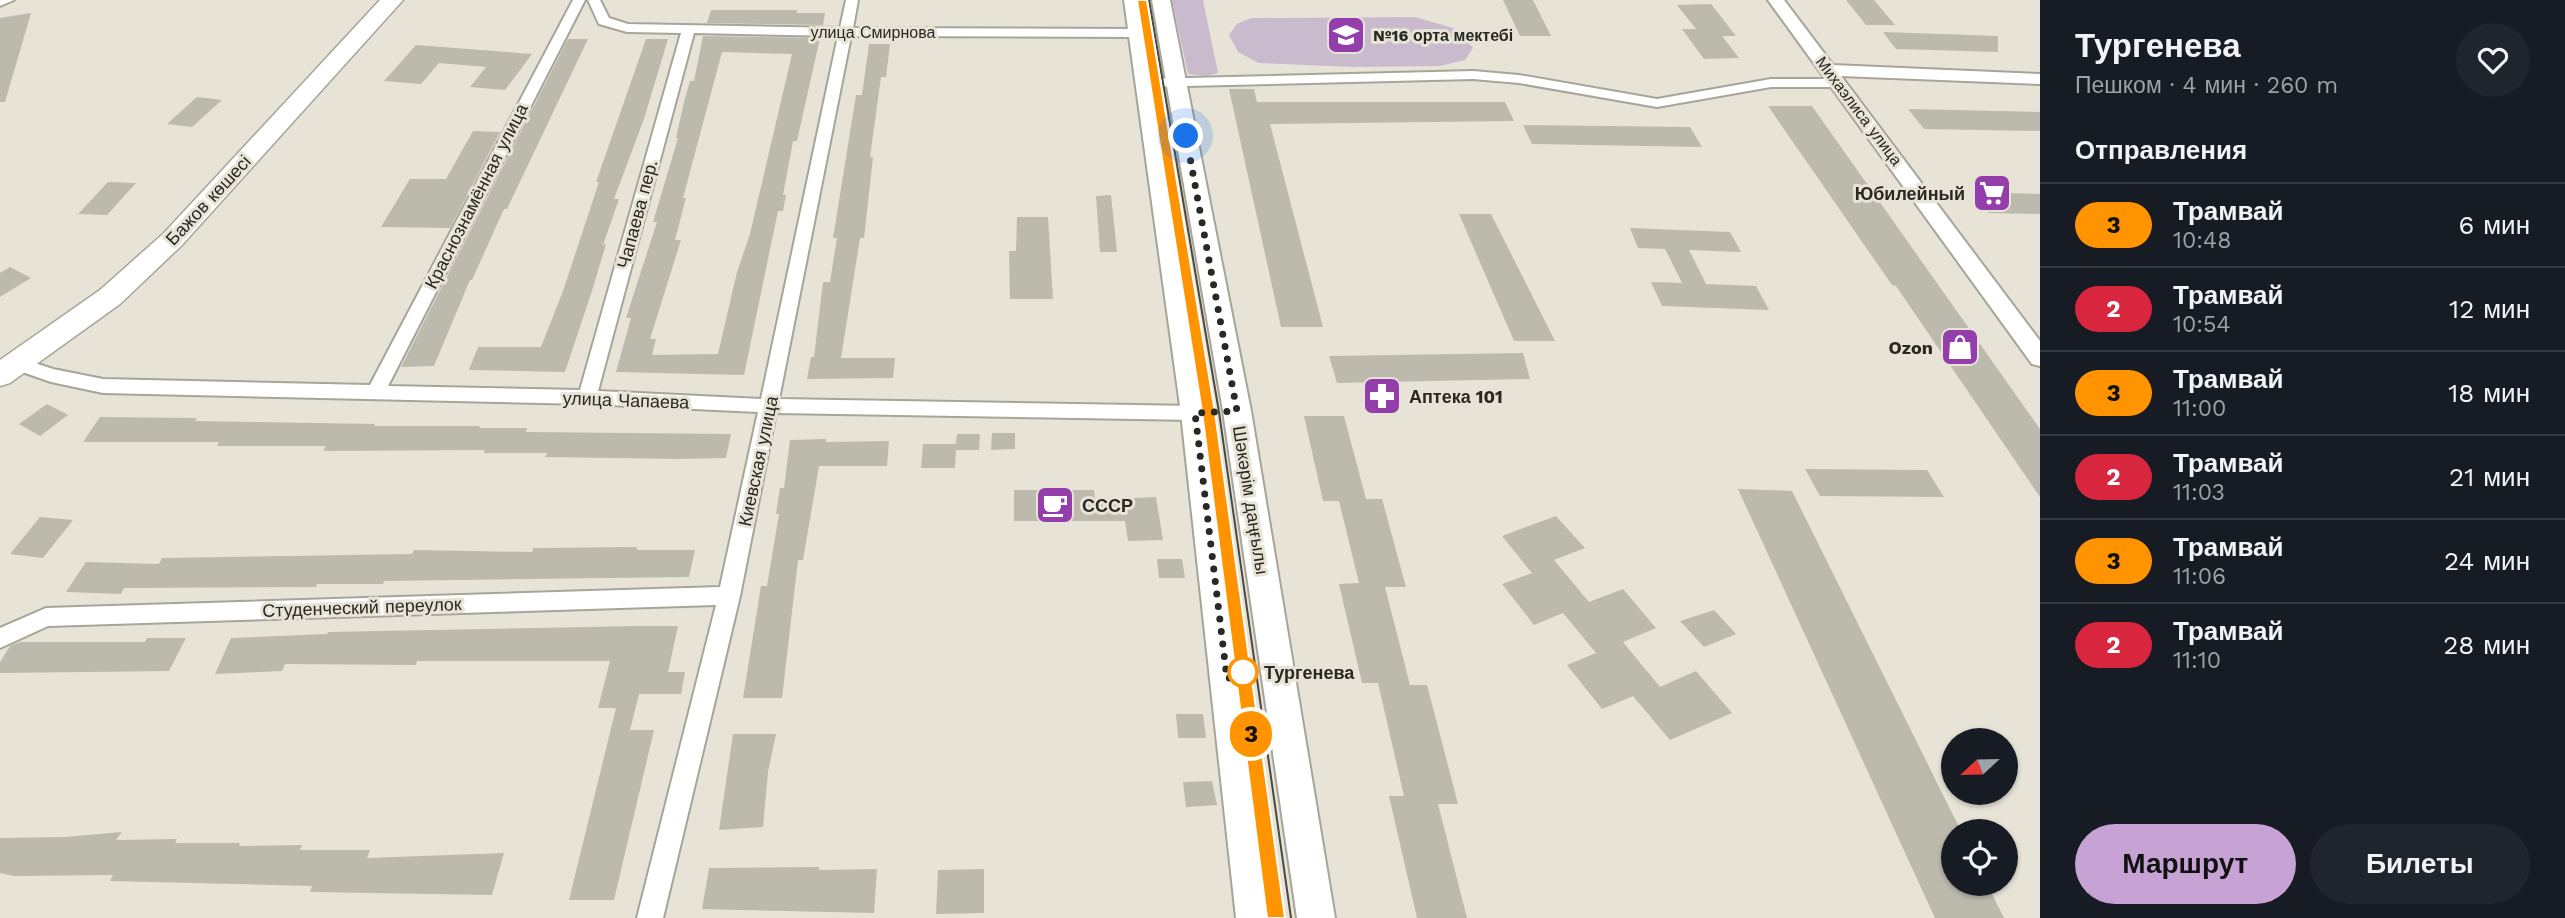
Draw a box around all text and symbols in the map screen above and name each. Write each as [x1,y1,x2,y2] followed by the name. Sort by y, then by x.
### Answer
[1325,14,1367,56] school or university icon: №16 орта мектебі
[811,23,935,42] street label: улица Смирнова
[2456,23,2530,97] button: heart
[1373,26,1513,45] place label: №16 орта мектебі
[2075,26,2241,65] text: Тургенева
[1812,53,1906,169] street label: Михаэлиса улица
[2075,72,2338,99] text: Пешком · 4 мин · 260 m
[420,99,532,292] street label: Краснознамённая улица
[1168,118,1203,153] your location
[2075,135,2247,165] text: Отправления
[161,151,255,249] street label: Бажов көшесі
[612,157,662,271] street label: Чапаева пер.
[1971,172,2013,214] supermarket icon: Юбилейный
[1855,183,1965,204] place label: Юбилейный
[2173,196,2284,226] text: Трамвай
[2459,210,2530,240] text: 6 мин
[2106,211,2121,239] text: 3
[2173,227,2231,254] text: 10:48
[2173,280,2284,310] text: Трамвай
[2449,294,2530,324] text: 12 мин
[2106,295,2121,323] text: 2
[2173,311,2231,338] text: 10:54
[1939,326,1981,368] shop icon: Ozon
[1889,337,1933,358] place label: Ozon
[2173,364,2284,394] text: Трамвай
[1361,375,1403,417] pharmacy icon: Аптека 101
[2448,378,2530,408] text: 18 мин
[2106,379,2121,407] text: 3
[1409,386,1503,407] place label: Аптека 101
[562,387,691,413] street label: улица Чапаева
[734,393,782,528] street label: Киевская улица
[2173,395,2226,422] text: 11:00
[1229,424,1273,576] street label: Шәкәрім даңғылы
[2173,448,2284,478] text: Трамвай
[2449,462,2530,492] text: 21 мин
[2106,463,2121,491] text: 2
[2173,479,2225,506] text: 11:03
[1034,484,1076,526] cafe icon: СССР
[1082,495,1133,516] place label: СССР
[2173,532,2284,562] text: Трамвай
[2444,546,2530,576] text: 24 мин
[2106,547,2121,575] text: 3
[2173,563,2226,590] text: 11:06
[262,593,462,621] street label: Студенческий переулок
[2173,616,2284,646] text: Трамвай
[2443,630,2530,660] text: 28 мин
[2106,631,2121,659] text: 2
[2173,647,2221,674] text: 11:10
[1228,657,1258,687] marker: Тургенева
[1264,662,1355,683] place label: Тургенева
[1228,711,1274,757] line badge: 3
[1244,720,1258,748] text: 3
[1941,728,2018,805] north arrow
[1941,728,2018,896] map controls
[1941,819,2018,896] button: locate
[2075,824,2296,904] button: Маршрут
[2310,824,2530,904] button: Билеты

